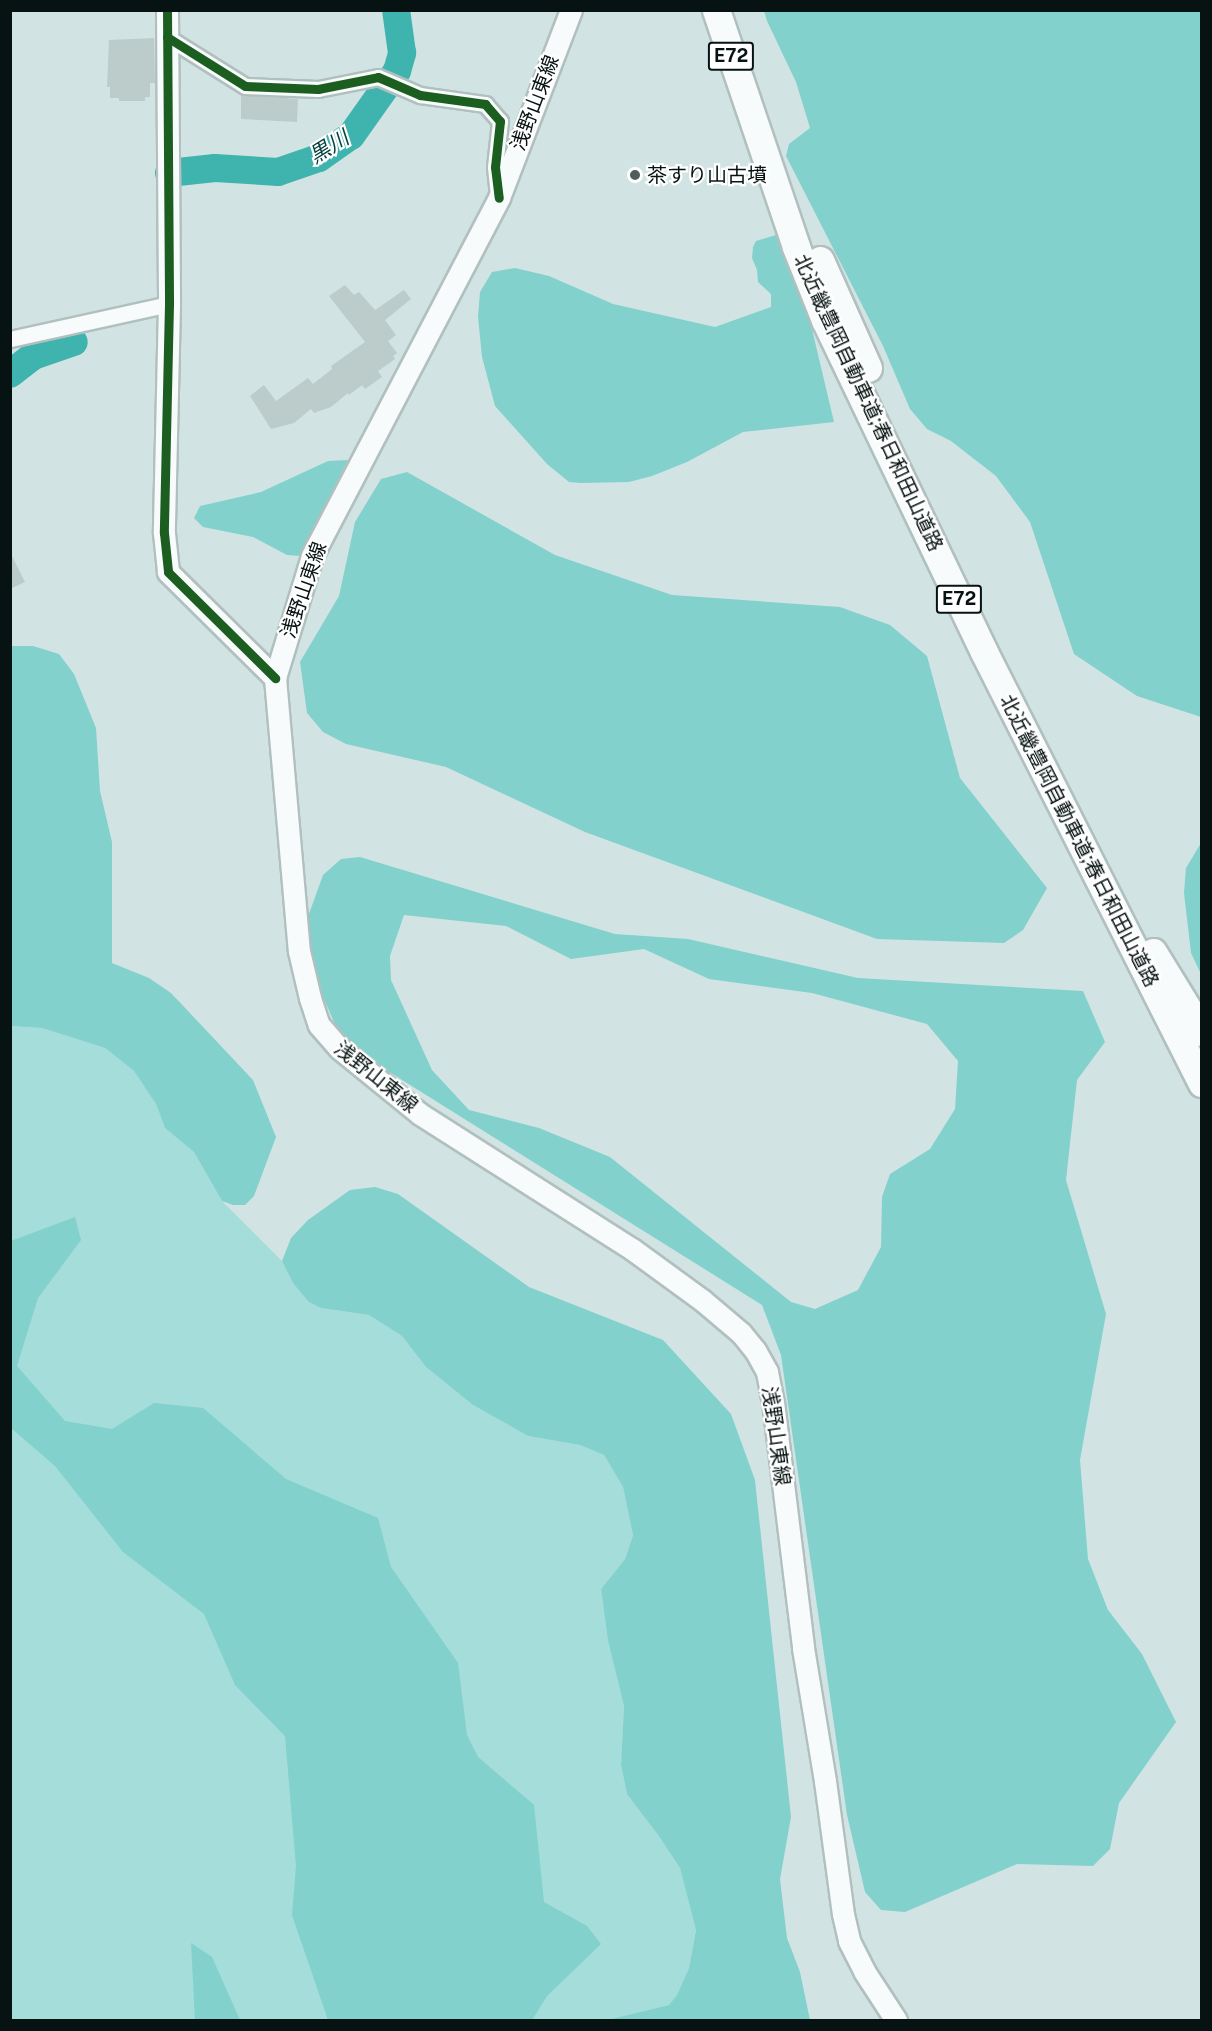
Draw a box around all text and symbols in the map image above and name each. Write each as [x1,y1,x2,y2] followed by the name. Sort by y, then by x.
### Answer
[707,41,755,71] road number: E72
[506,52,564,154] street label: 浅野山東線
[305,125,353,169] water label: 黒川
[647,163,767,187] place label: 茶すり山古墳
[628,168,642,182] marker: 茶すり山古墳
[788,251,948,555] street label: 北近畿豊岡自動車道;春日和田山道路
[276,539,332,641] street label: 浅野山東線
[935,584,983,614] road number: E72
[995,691,1163,991] street label: 北近畿豊岡自動車道;春日和田山道路
[330,1036,422,1118] street label: 浅野山東線
[757,1385,795,1487] street label: 浅野山東線

